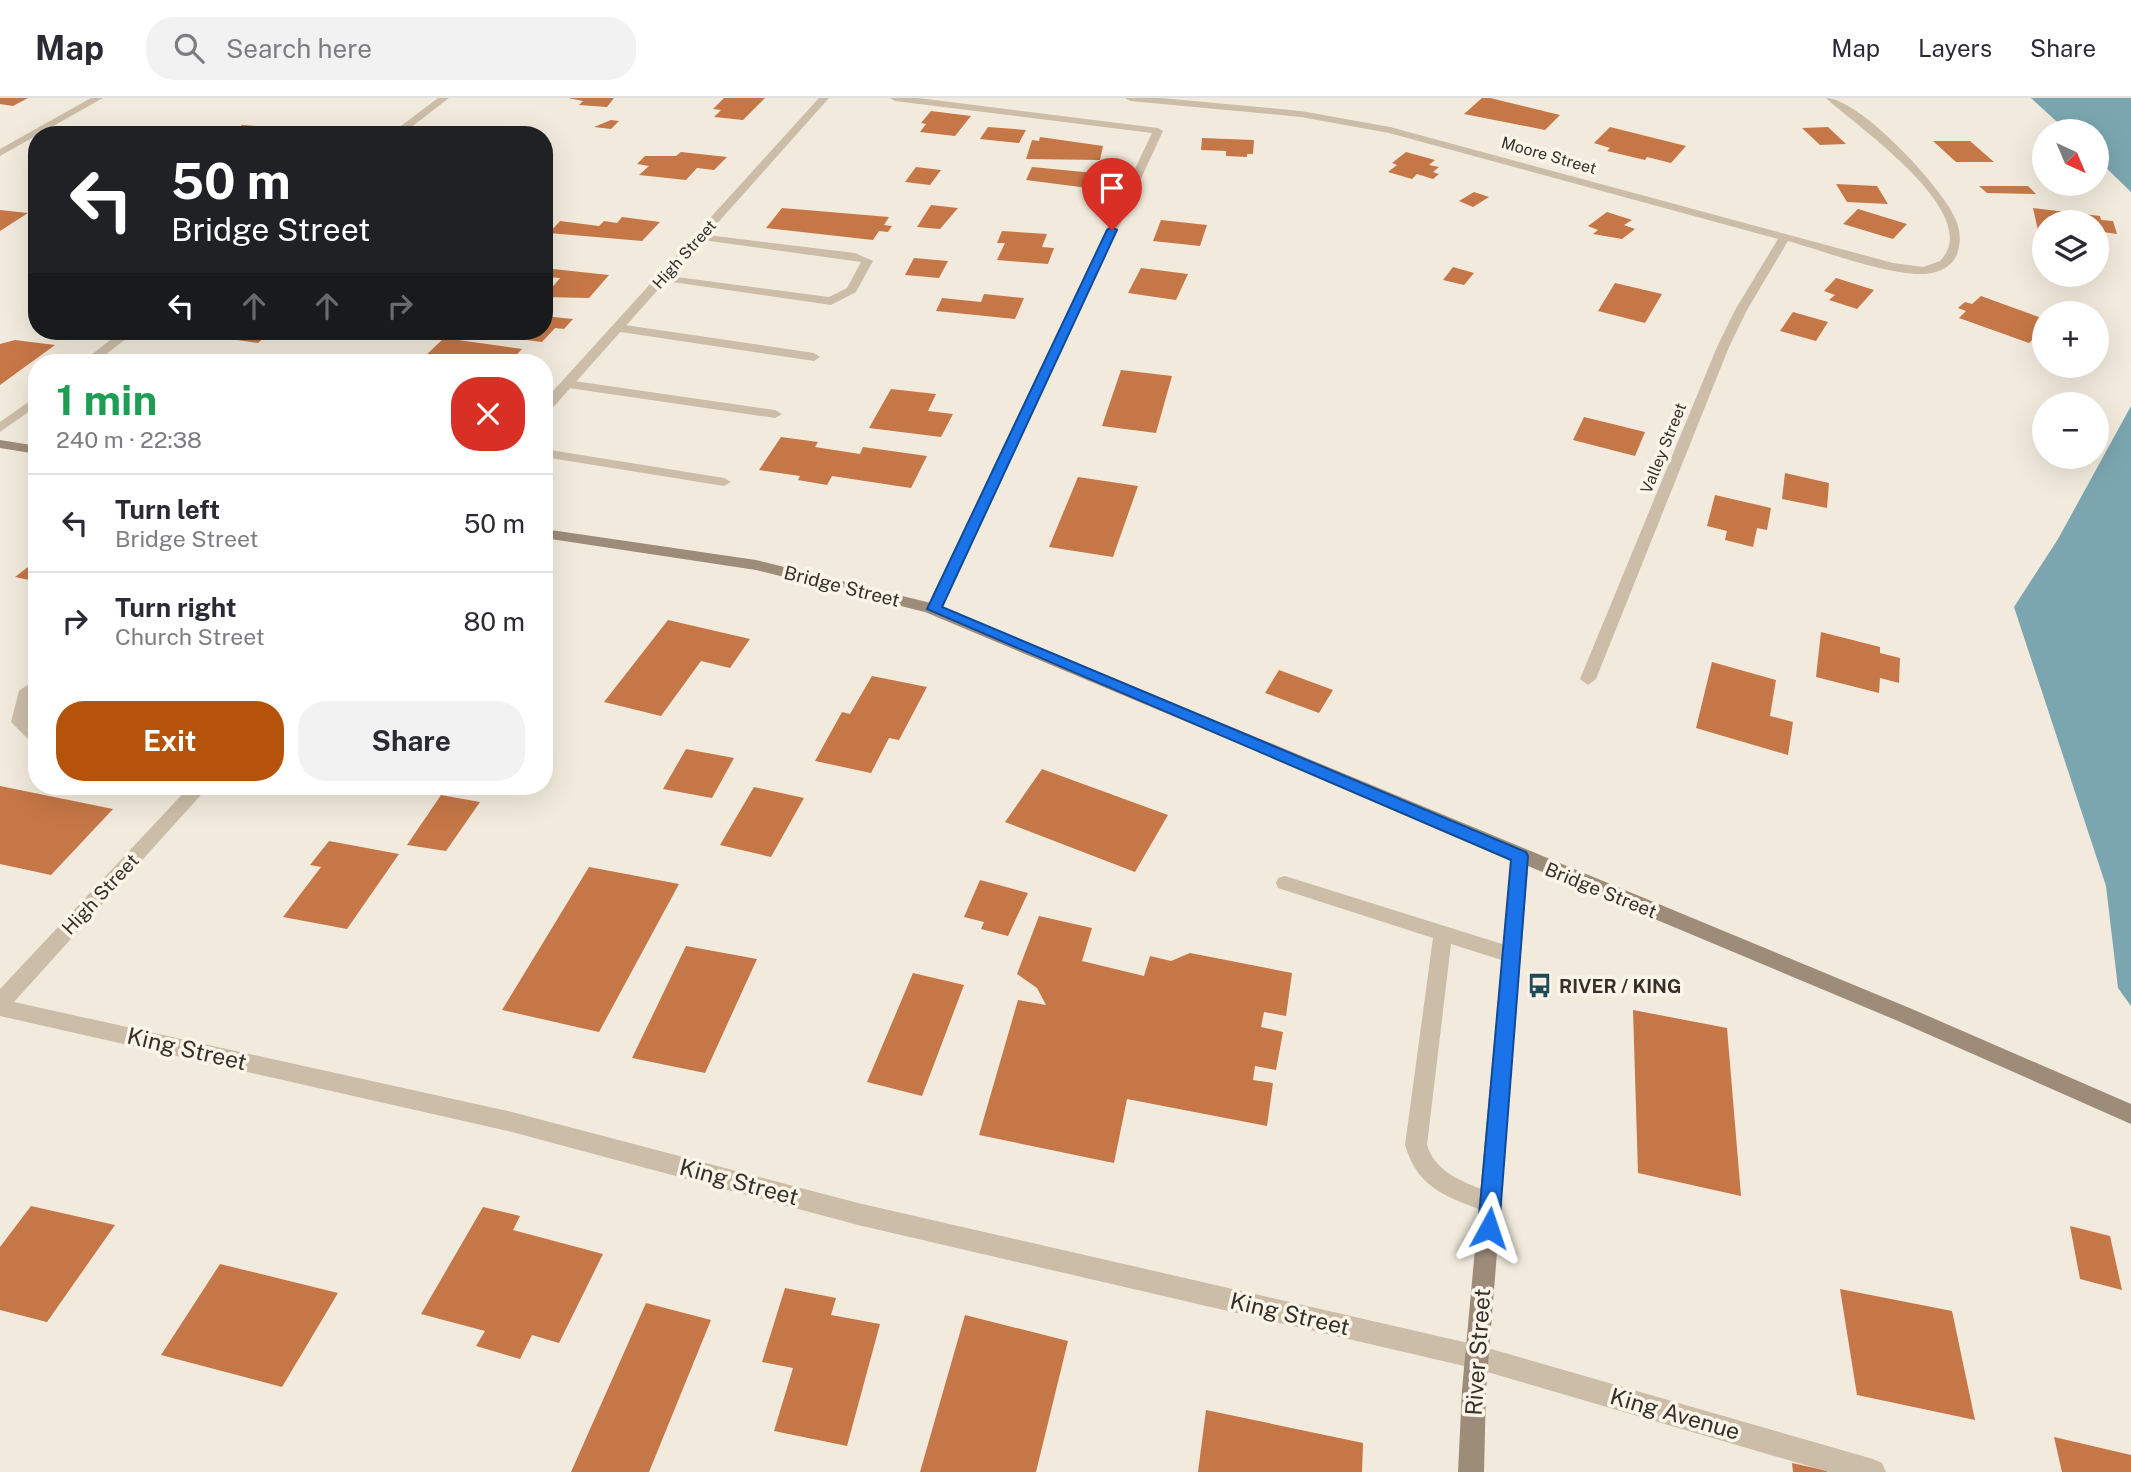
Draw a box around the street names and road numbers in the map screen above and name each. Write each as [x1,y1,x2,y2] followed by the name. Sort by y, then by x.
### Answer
[1499,133,1599,178] street label: Moore Street
[649,216,720,293] street label: High Street
[1637,400,1690,496] street label: Valley Street
[782,561,902,611] street label: Bridge Street
[57,849,143,939] street label: High Street
[1542,858,1660,922] street label: Bridge Street
[125,1022,250,1075] street label: King Street
[677,1153,801,1210] street label: King Street
[1228,1287,1353,1340] street label: King Street
[1460,1288,1495,1416] street label: River Street
[1607,1382,1743,1445] street label: King Avenue

